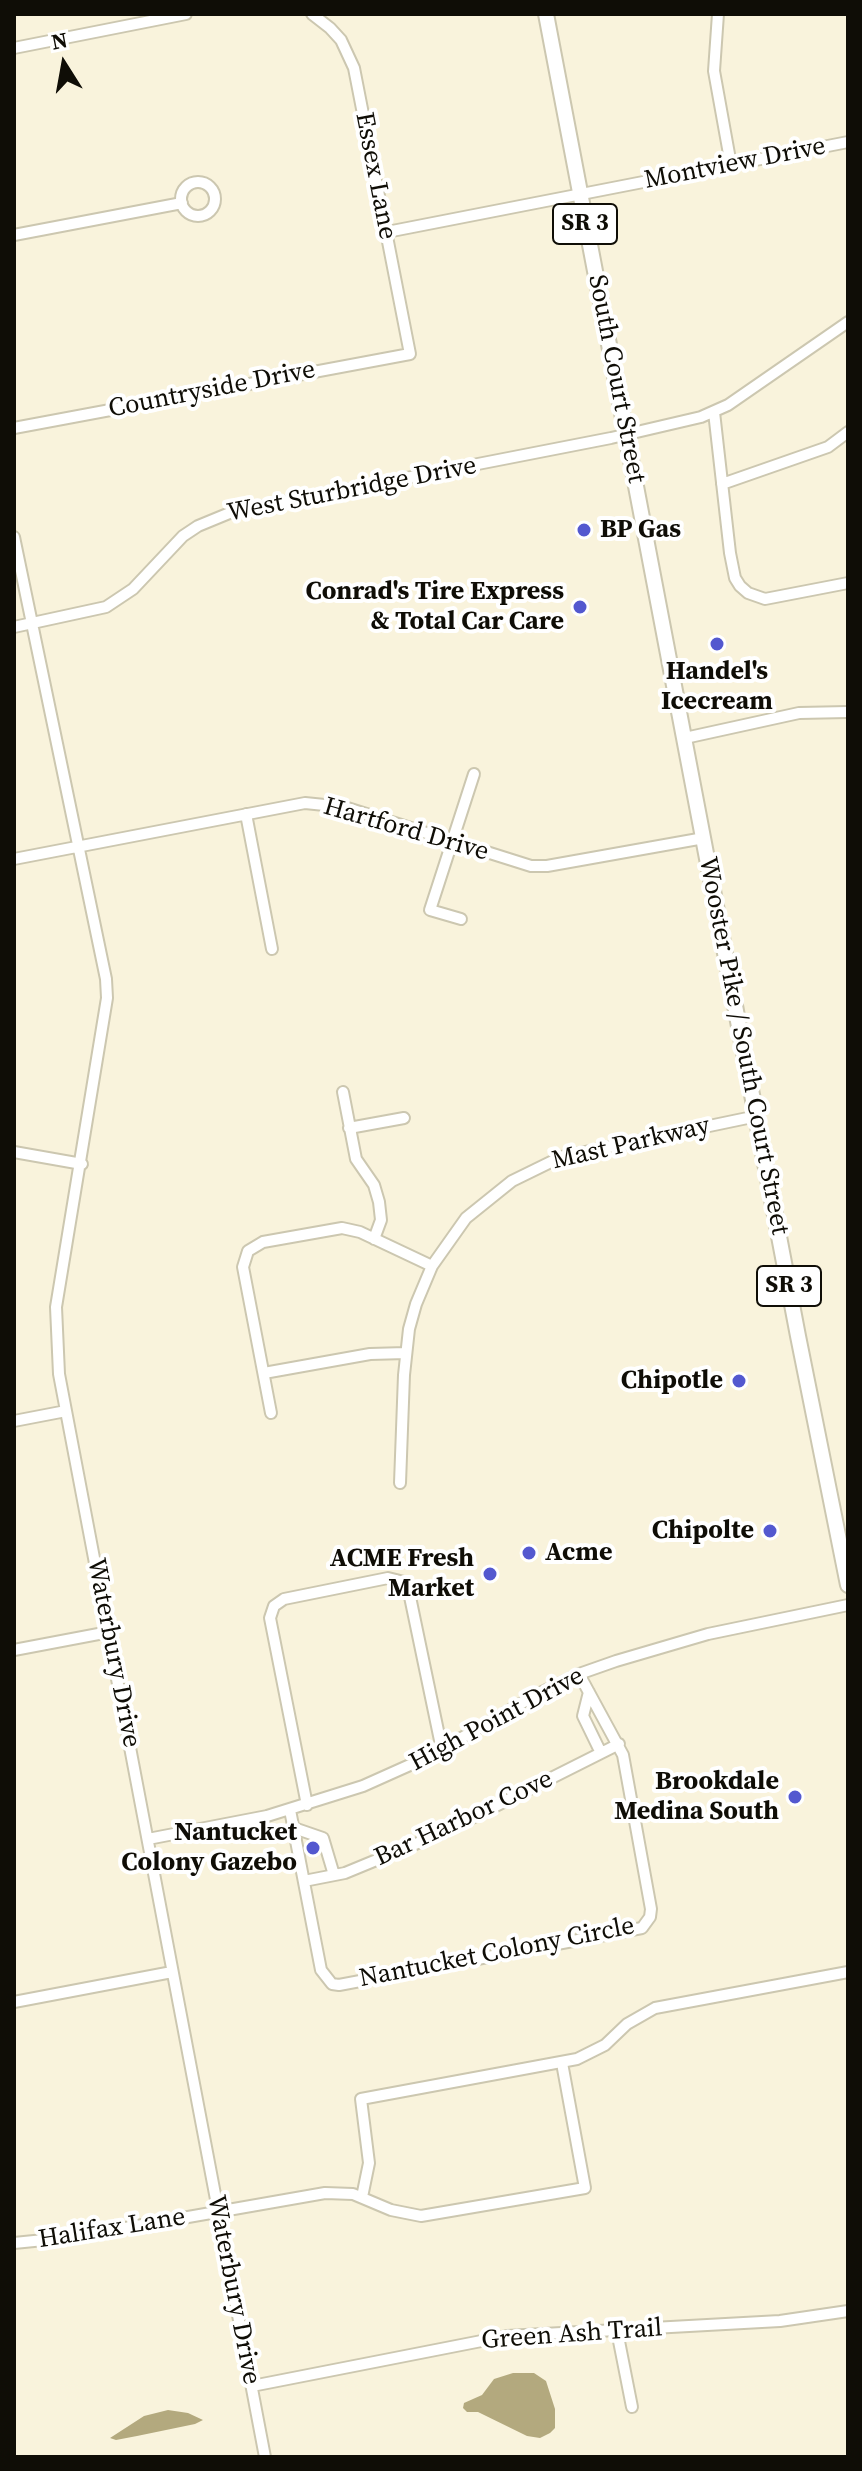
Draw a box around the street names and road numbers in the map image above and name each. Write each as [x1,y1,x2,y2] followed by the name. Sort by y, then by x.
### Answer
[347,110,403,242] street label: Essex Lane
[642,131,828,197] street label: Montview Drive
[553,204,617,244] road number: SR 3
[581,272,651,486] street label: South Court Street
[106,355,318,425] street label: Countryside Drive
[225,451,479,529] street label: West Sturbridge Drive
[320,792,492,868] street label: Hartford Drive
[691,854,795,1238] street label: Wooster Pike / South Court Street
[549,1111,713,1177] street label: Mast Parkway
[757,1266,821,1306] road number: SR 3
[79,1556,147,1750] street label: Waterbury Drive
[405,1661,589,1779] street label: High Point Drive
[370,1764,558,1874] street label: Bar Harbor Cove
[357,1911,637,1995] street label: Nantucket Colony Circle
[199,2193,267,2387] street label: Waterbury Drive
[36,2202,188,2256] street label: Halifax Lane
[481,2313,663,2357] street label: Green Ash Trail

